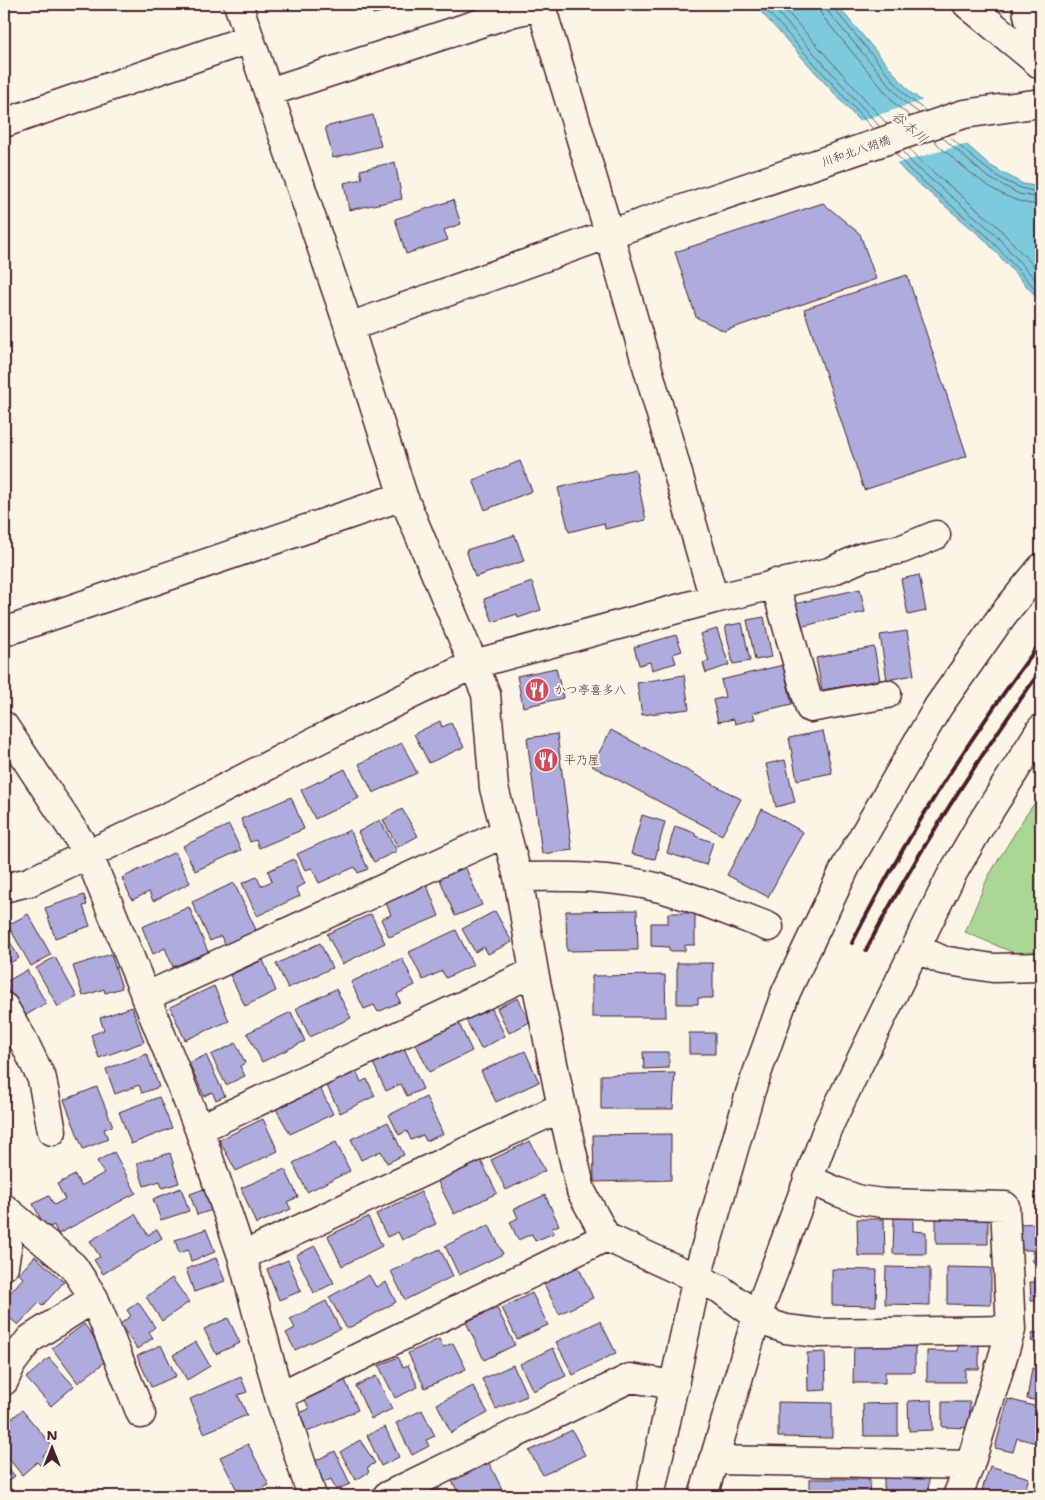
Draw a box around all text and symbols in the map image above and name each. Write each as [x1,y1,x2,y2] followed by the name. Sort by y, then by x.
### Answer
[888,106,932,148] water label: 谷本川
[819,132,893,170] street label: 川和北八朔橋
[524,677,550,703] restaurant icon: かつ亭喜多八
[554,682,626,698] place label: かつ亭喜多八
[533,747,559,773] restaurant icon: 平乃屋
[564,752,600,768] place label: 平乃屋
[28,1422,78,1472] north arrow
[46,1426,58,1444] text: N

